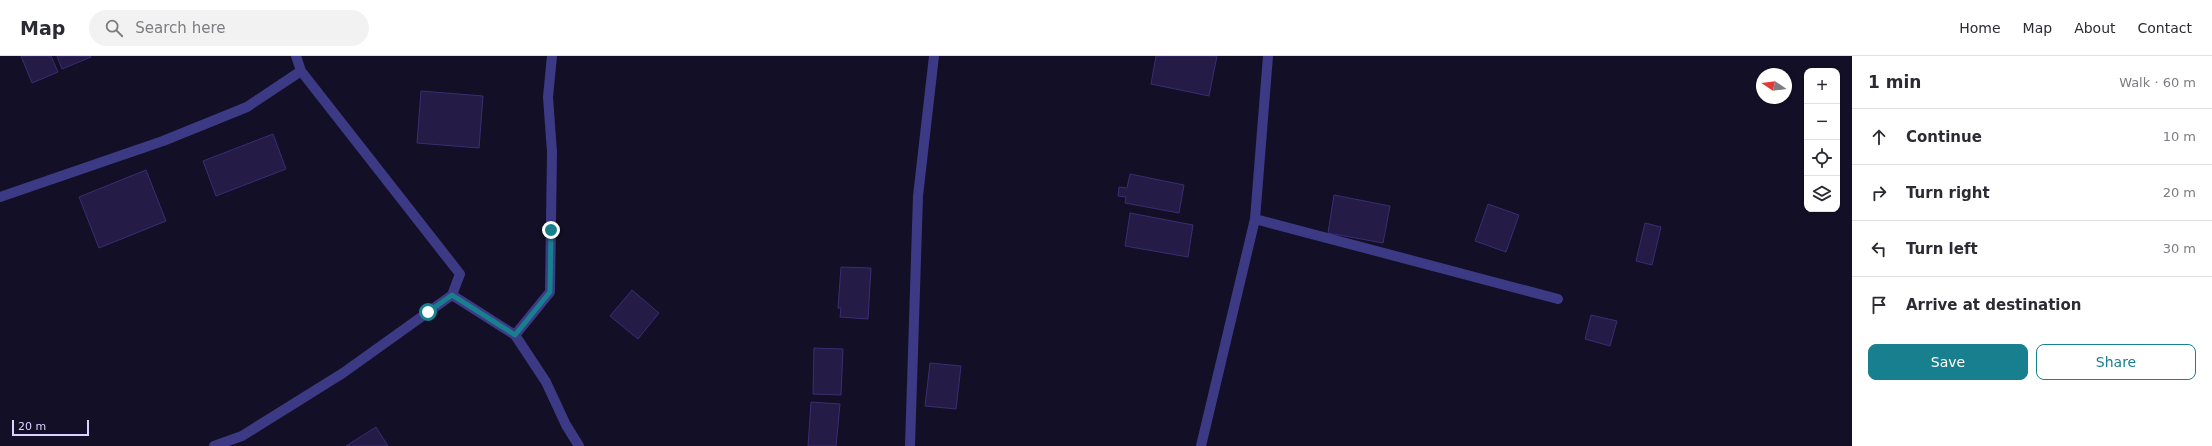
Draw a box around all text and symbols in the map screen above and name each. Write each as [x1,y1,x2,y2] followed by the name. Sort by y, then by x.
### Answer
[89,10,369,46] search box
[20,17,65,39] text: Map
[103,17,125,39] icon: search
[135,19,225,37] text: Search here
[1959,20,2001,36] text: Home
[2023,20,2052,36] text: Map
[2074,20,2116,36] text: About
[2138,20,2192,36] text: Contact
[1756,68,1792,104] north arrow
[1804,68,1840,212] map controls
[1804,68,1840,104] button: +
[1868,72,1921,92] text: 1 min
[2119,75,2196,90] text: Walk · 60 m
[1804,104,1840,140] button: −
[1868,126,1890,148] icon: ahead
[1906,128,1982,146] text: Continue
[2163,129,2196,144] text: 10 m
[1804,140,1840,176] button: locate
[1804,176,1840,212] button: layers
[1868,182,1890,204] icon: right
[1906,184,1990,202] text: Turn right
[2163,185,2196,200] text: 20 m
[542,221,560,239] route end
[1868,238,1890,260] icon: left
[1906,240,1978,258] text: Turn left
[2163,241,2196,256] text: 30 m
[1868,294,1890,316] icon: arrive
[1906,296,2081,314] text: Arrive at destination
[419,303,437,321] route start
[1868,344,2028,380] button: Save
[2036,344,2196,380] button: Share
[12,418,89,437] scale bar
[18,420,46,433] text: 20 m

